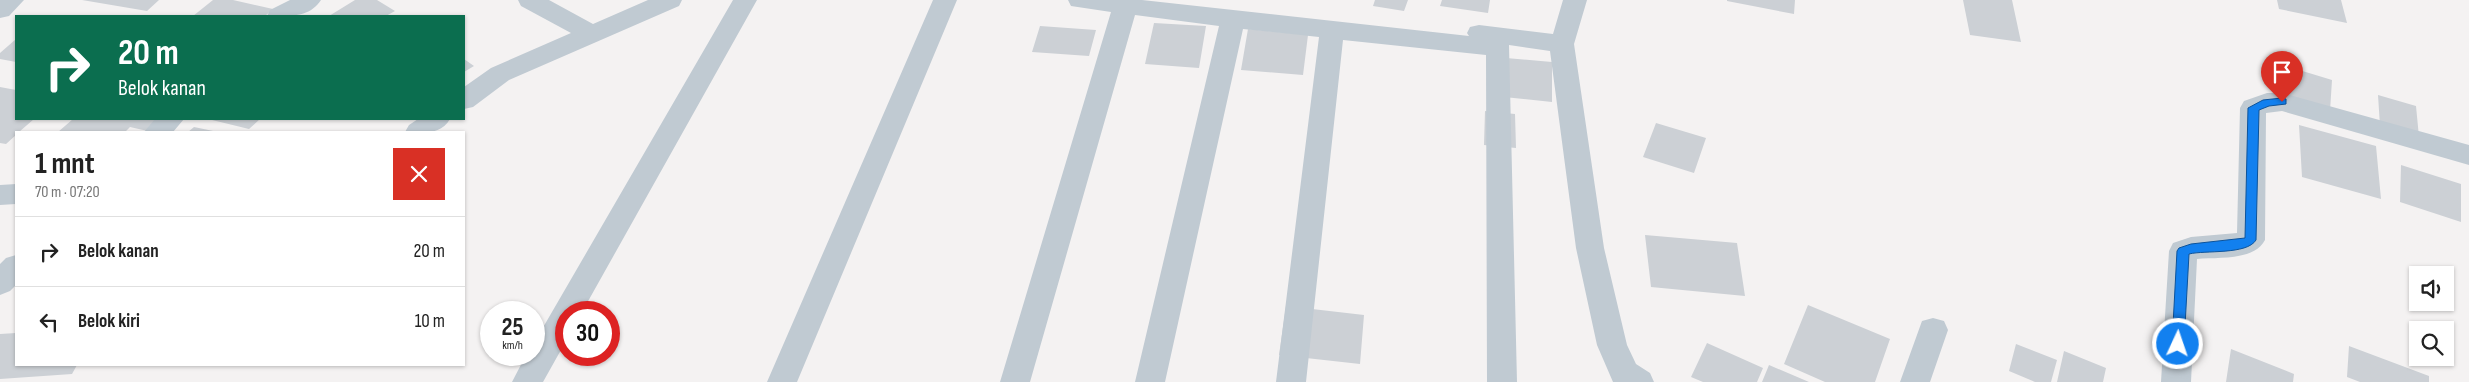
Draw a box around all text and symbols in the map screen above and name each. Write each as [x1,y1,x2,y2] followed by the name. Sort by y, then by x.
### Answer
[118,32,179,75] text: 20 m
[35,35,100,100] icon: right
[2261,51,2303,102] pin
[2268,58,2296,86] icon: arrive
[118,75,206,102] text: Belok kanan
[35,146,95,182] text: 1 mnt
[393,148,445,200] button: close
[35,183,100,202] text: 70 m · 07:20
[35,238,63,266] icon: right
[78,240,159,263] text: Belok kanan
[413,240,445,263] text: 20 m
[2409,266,2454,366] map controls
[2409,266,2454,311] button: sound
[555,301,620,366] speed limit sign: 30
[35,308,63,336] icon: left
[78,310,140,333] text: Belok kiri
[415,310,445,333] text: 10 m
[502,312,523,343] text: 25
[2151,317,2203,369] position arrow
[2409,321,2454,366] button: search
[502,338,523,353] text: km/h

